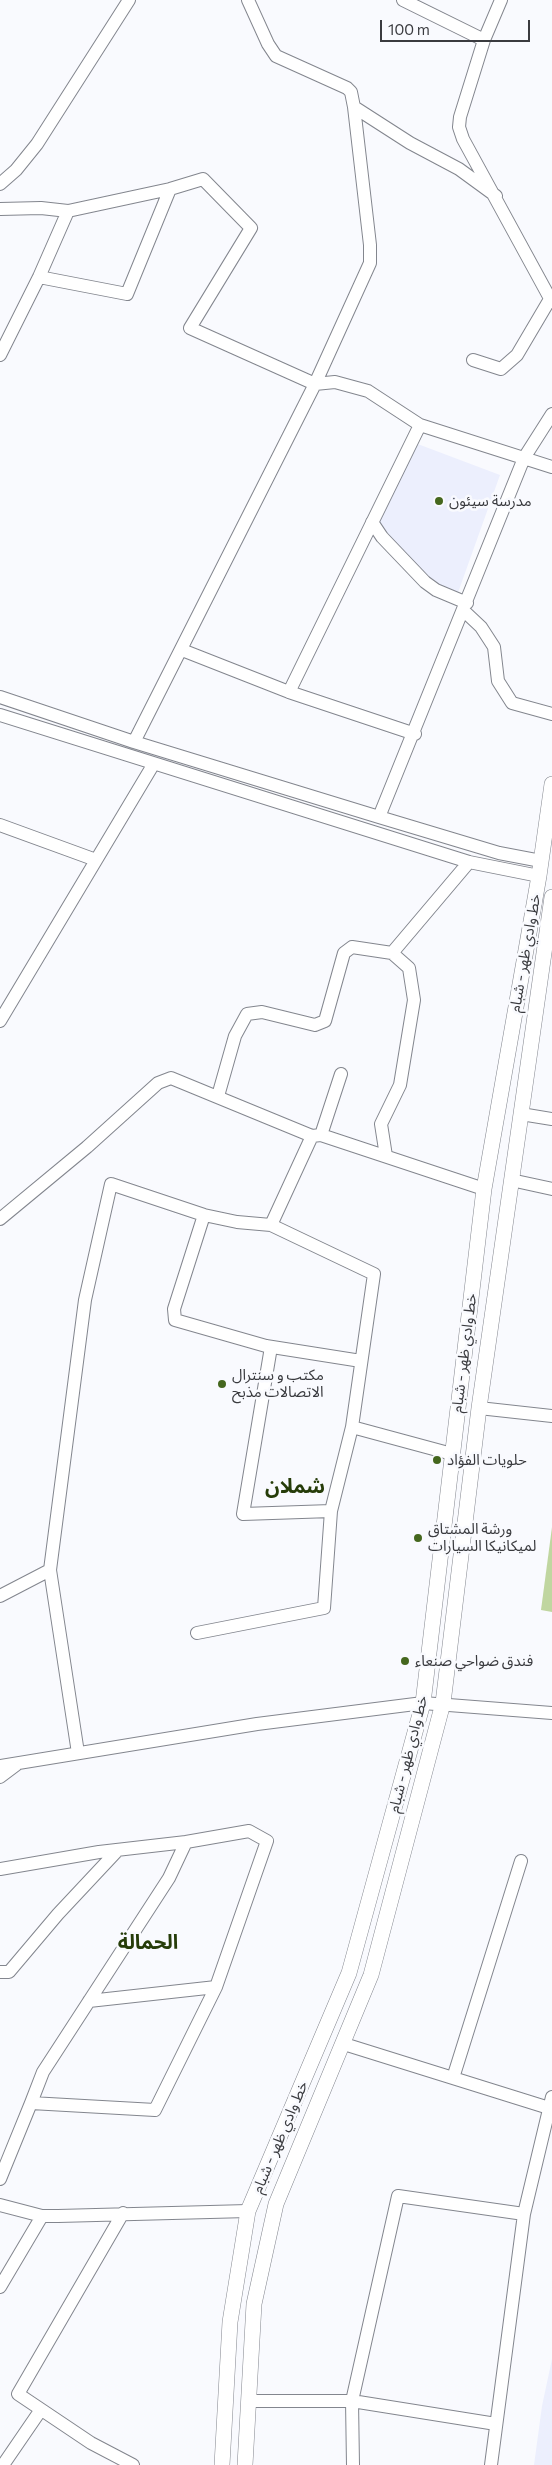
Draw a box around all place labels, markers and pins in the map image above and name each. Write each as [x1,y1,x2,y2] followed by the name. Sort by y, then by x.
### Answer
[449,492,532,510] place label: مدرسة سيئون
[433,495,445,507] marker: مدرسة سيئون
[232,1366,324,1401] place label: مكتب و سنترال الاتصالات مذبح
[216,1378,228,1390] marker: مكتب و سنترال الاتصالات مذبح
[447,1451,527,1469] place label: حلويات الفؤاد
[431,1454,443,1466] marker: حلويات الفؤاد
[428,1520,536,1555] place label: ورشة المشتاق لميكانيكا السيارات
[412,1532,424,1544] marker: ورشة المشتاق لميكانيكا السيارات
[415,1652,533,1670] place label: فندق ضواحي صنعاء
[399,1655,411,1667] marker: فندق ضواحي صنعاء

